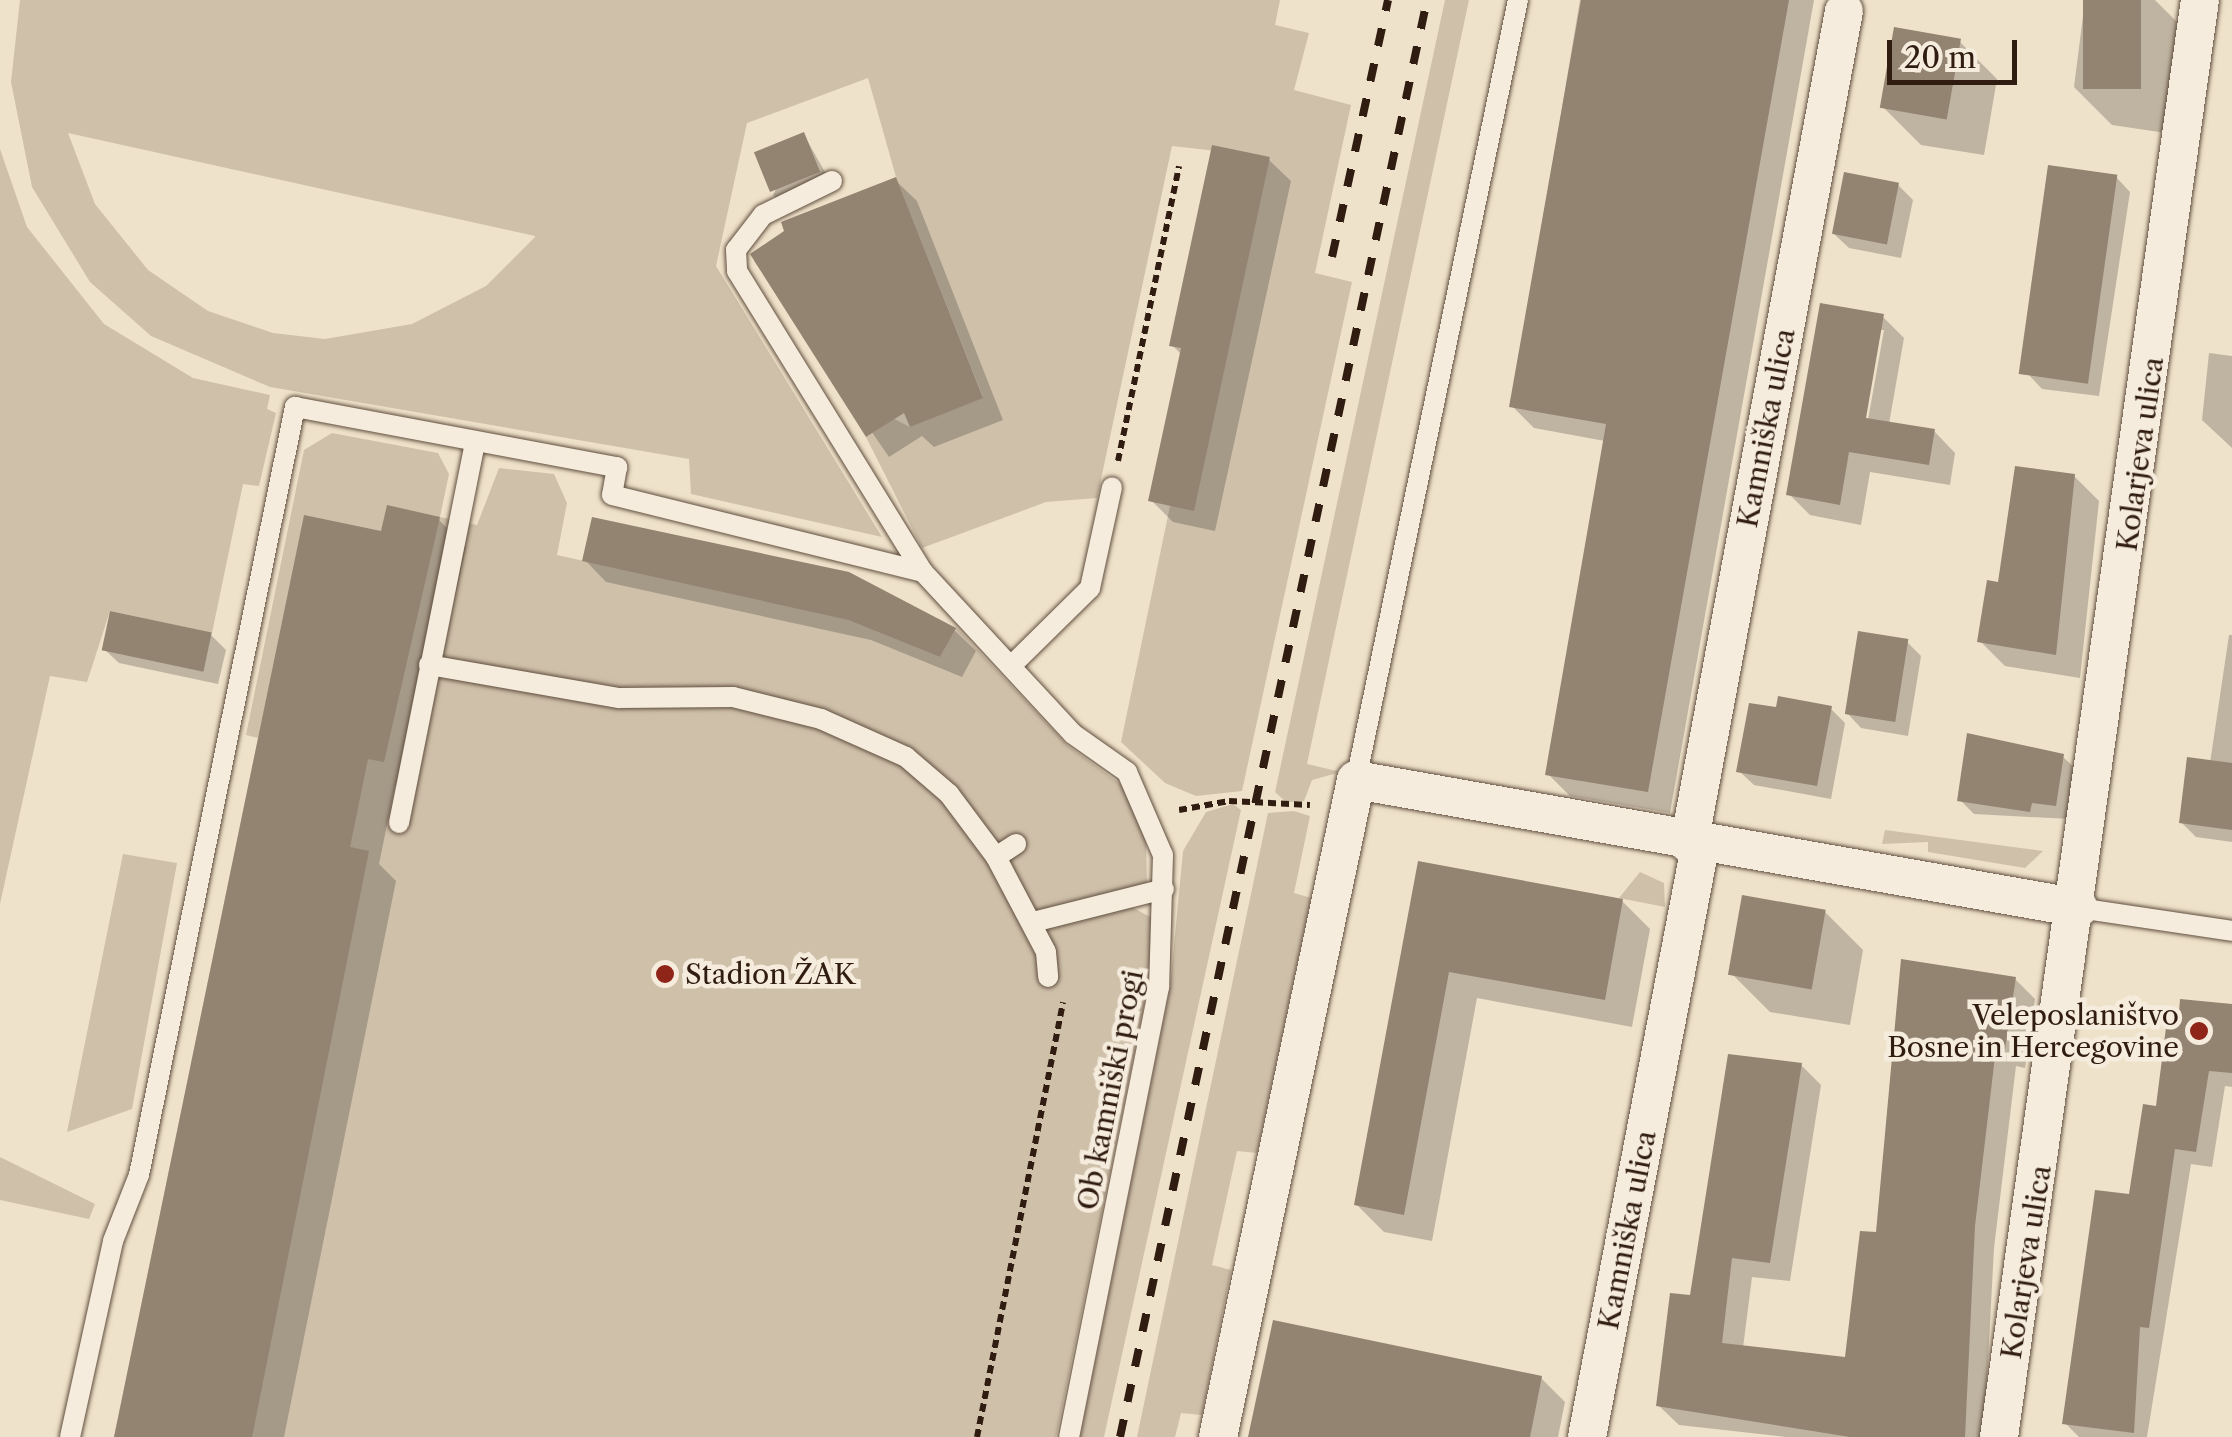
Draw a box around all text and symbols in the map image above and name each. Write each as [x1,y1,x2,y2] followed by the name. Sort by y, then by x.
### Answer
[1892,20,2022,82] scale bar
[1904,39,1976,76] text: 20 m
[1730,326,1802,530] street label: Kamniška ulica
[2110,355,2170,553] street label: Kolarjeva ulica
[685,957,856,991] place label: Stadion ŽAK
[654,963,676,985] marker: Stadion ŽAK
[1070,967,1150,1213] street label: Ob kamniški progi
[1887,998,2179,1064] place label: Veleposlaništvo Bosne in Hercegovine
[2188,1020,2210,1042] marker: Veleposlaništvo Bosne in Hercegovine
[1591,1128,1663,1332] street label: Kamniška ulica
[1994,1163,2058,1361] street label: Kolarjeva ulica

